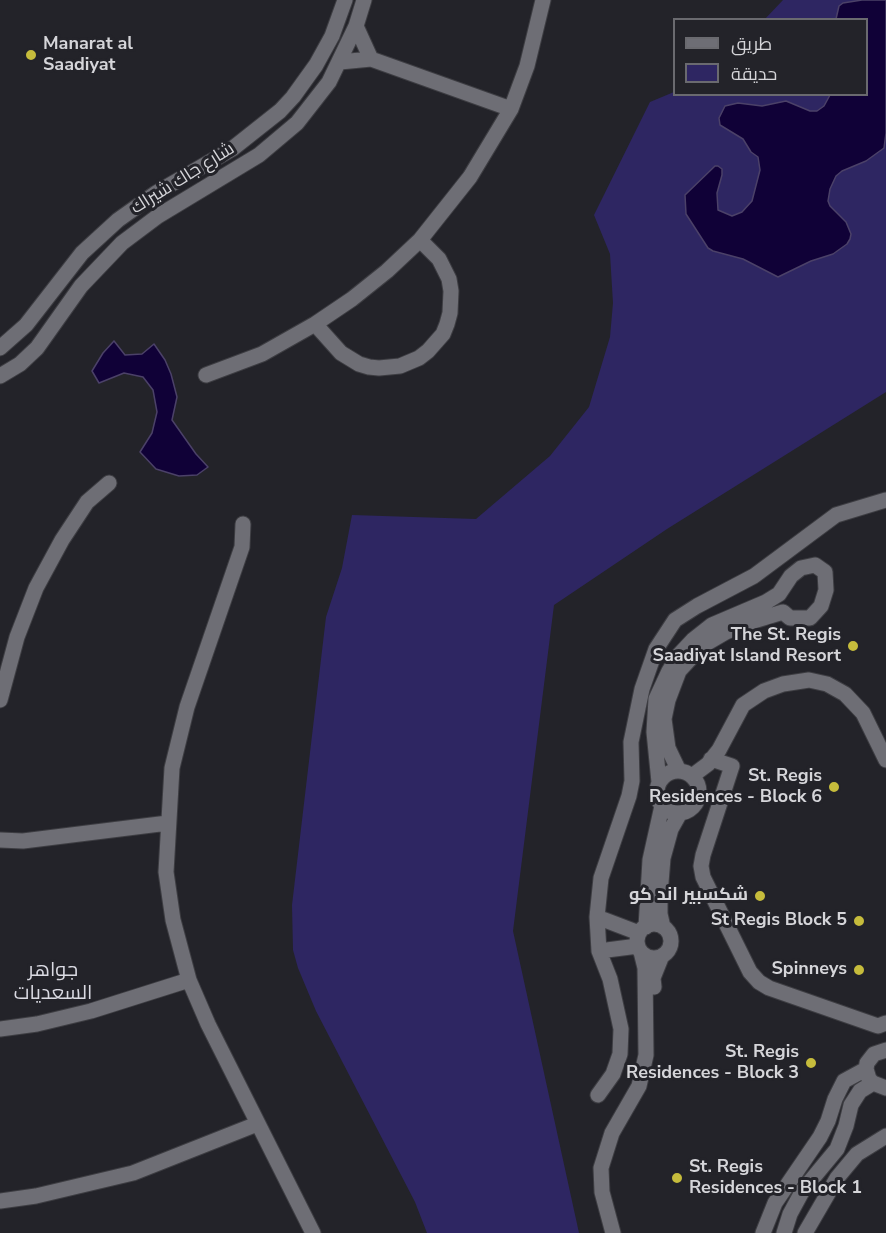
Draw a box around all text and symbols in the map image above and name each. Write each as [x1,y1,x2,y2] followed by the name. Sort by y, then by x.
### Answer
[673,18,868,96] legend
[731,32,772,56] text: طريق
[43,34,133,76] place label: Manarat al Saadiyat
[24,48,38,62] marker: Manarat al Saadiyat
[731,62,777,86] text: حديقة
[127,139,239,219] street label: شارع جاك شيراك
[653,625,841,668] place label: The St. Regis Saadiyat Island Resort
[846,639,860,653] marker: The St. Regis Saadiyat Island Resort
[649,766,822,808] place label: St. Regis Residences - Block 6
[827,780,841,794] marker: St. Regis Residences - Block 6
[629,885,748,907] place label: شكسبير اند كو
[753,889,767,903] marker: شكسبير اند كو
[711,910,847,932] place label: St Regis Block 5
[852,914,866,928] marker: St Regis Block 5
[14,959,92,1006] district label: جواهر السعديات
[772,959,847,981] place label: Spinneys
[852,963,866,977] marker: Spinneys
[626,1042,799,1084] place label: St. Regis Residences - Block 3
[804,1056,818,1070] marker: St. Regis Residences - Block 3
[689,1157,862,1200] place label: St. Regis Residences - Block 1
[670,1171,684,1185] marker: St. Regis Residences - Block 1

